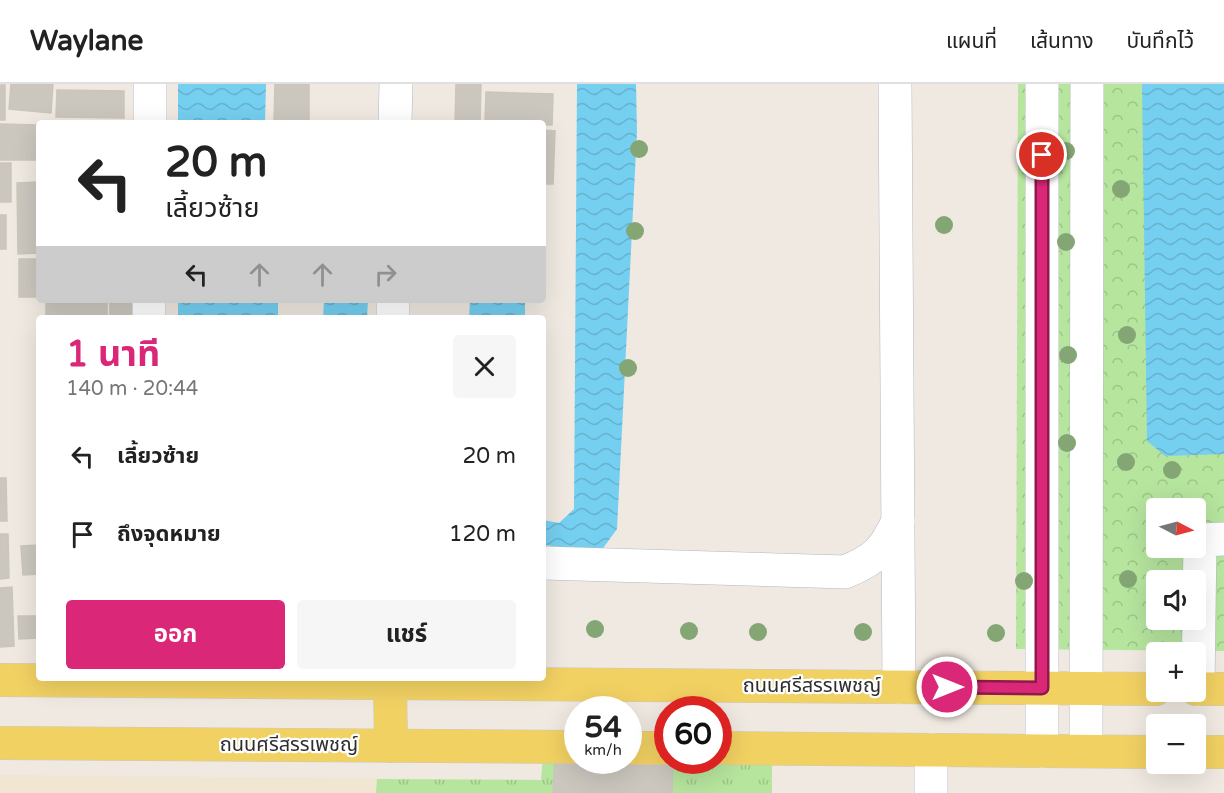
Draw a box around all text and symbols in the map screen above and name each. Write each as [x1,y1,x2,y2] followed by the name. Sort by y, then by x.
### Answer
[30,24,143,58] text: Waylane
[946,29,997,54] text: แผนที่
[1030,29,1094,54] text: เส้นทาง
[1127,29,1194,54] text: บันทึกไว้
[1016,129,1067,180] pin
[165,137,267,188] text: 20 m
[1025,138,1058,171] icon: arrive
[66,144,144,222] icon: left
[165,192,259,225] text: เลี้ยวซ้าย
[180,258,213,291] icon: left
[243,258,276,291] icon: ahead
[306,258,339,291] icon: ahead
[369,258,402,291] icon: right
[66,333,160,376] text: 1 นาที
[453,335,516,398] button: close
[66,377,198,401] text: 140 m · 20:44
[66,440,99,473] icon: left
[117,443,199,469] text: เลี้ยวซ้าย
[462,443,516,469] text: 20 m
[1146,498,1206,558] north arrow
[1146,498,1206,774] map controls
[66,518,99,551] icon: arrive
[117,521,221,547] text: ถึงจุดหมาย
[449,521,516,547] text: 120 m
[1146,570,1206,630] button: sound
[66,600,285,669] button: ออก
[297,600,516,669] button: แชร์
[1146,642,1206,702] button: +
[915,655,979,719] position arrow
[743,674,881,698] street label: ถนนศรีสรรเพชญ์
[654,696,732,774] speed limit sign: 60
[584,709,622,746] text: 54
[1146,714,1206,774] button: −
[220,733,358,757] street label: ถนนศรีสรรเพชญ์
[584,741,622,759] text: km/h

